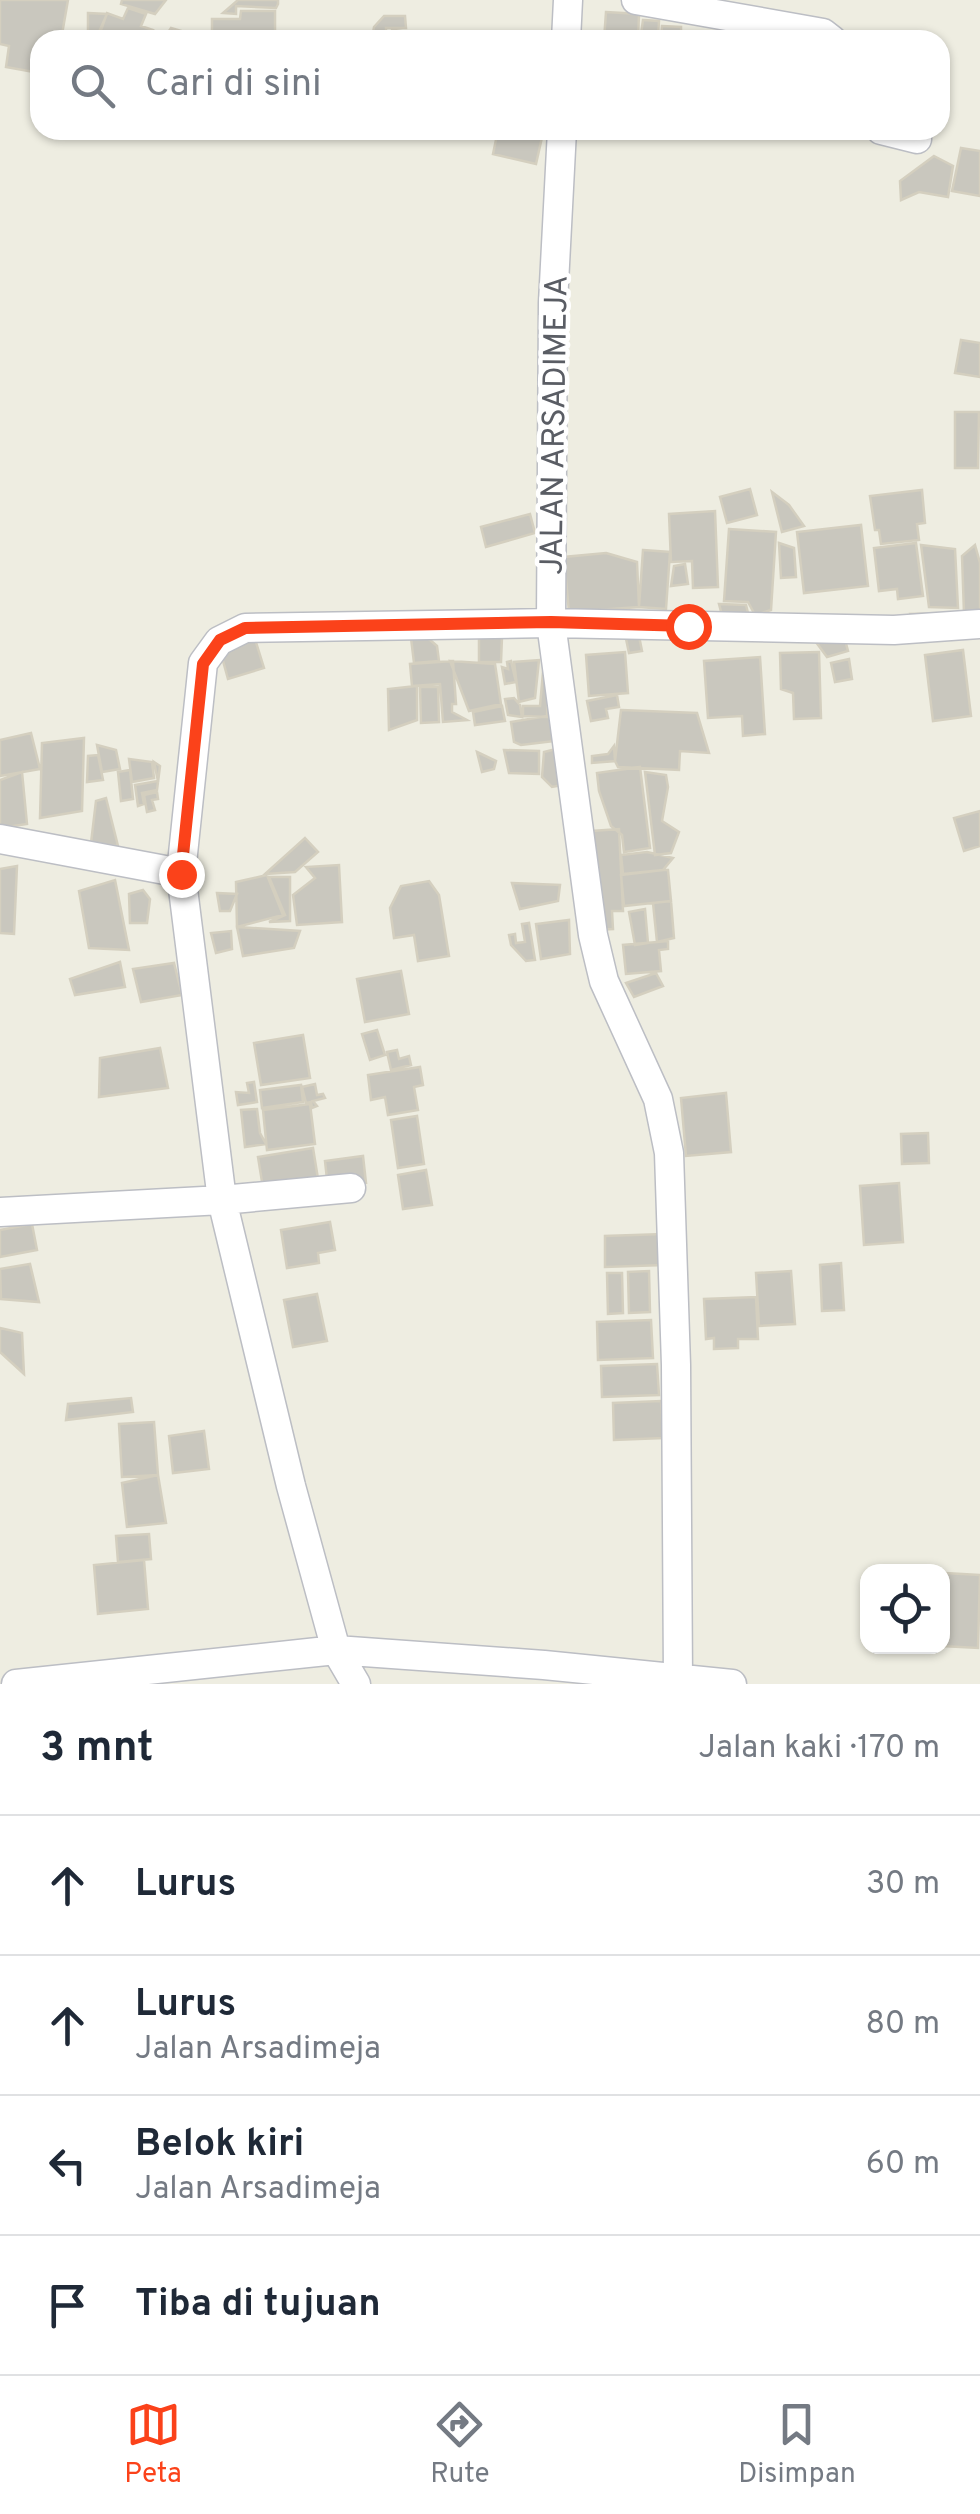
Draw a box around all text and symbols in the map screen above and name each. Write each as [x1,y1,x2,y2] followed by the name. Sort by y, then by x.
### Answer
[30,30,950,140] search box
[65,58,120,113] icon: search
[145,61,322,110] text: Cari di sini
[533,275,579,575] street label: JALAN ARSADIMEJA
[666,604,712,650] route start
[159,852,205,898] route end
[860,1564,950,1654] map controls
[860,1564,950,1654] button: locate
[40,1723,153,1776] text: 3 mnt
[699,1729,940,1769] text: Jalan kaki · 170 m
[40,1858,95,1913] icon: ahead
[135,1861,236,1910] text: Lurus
[866,1865,940,1905] text: 30 m
[135,1981,236,2030] text: Lurus
[40,1998,95,2053] icon: ahead
[866,2005,940,2045] text: 80 m
[135,2030,381,2070] text: Jalan Arsadimeja
[135,2121,304,2170] text: Belok kiri
[40,2138,95,2193] icon: left
[866,2145,940,2185] text: 60 m
[135,2170,381,2210] text: Jalan Arsadimeja
[40,2278,95,2333] icon: arrive
[135,2281,381,2330] text: Tiba di tujuan
[124,2397,182,2493] tab: Peta
[430,2397,490,2493] tab: Rute
[738,2397,856,2493] tab: Disimpan

